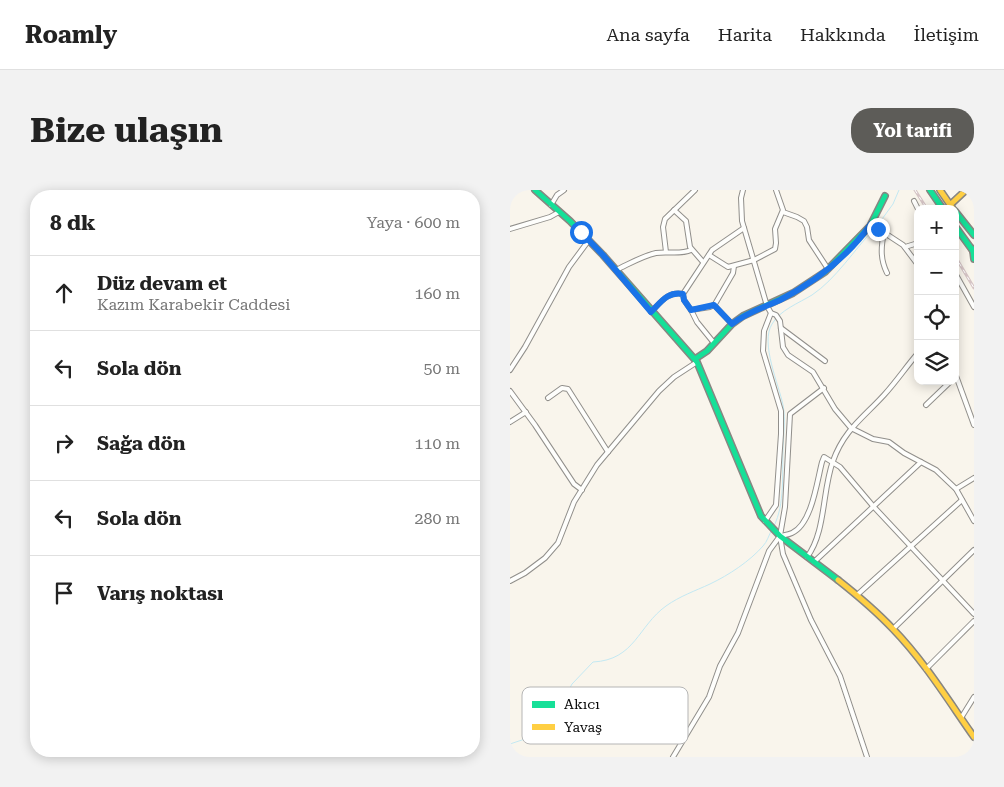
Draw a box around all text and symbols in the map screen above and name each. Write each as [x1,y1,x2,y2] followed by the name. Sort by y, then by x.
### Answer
[25,21,117,49] text: Roamly
[606,24,690,45] text: Ana sayfa
[718,24,772,45] text: Harita
[800,24,886,45] text: Hakkında
[914,24,979,45] text: İletişim
[851,108,974,153] button: Yol tarifi
[30,110,223,151] text: Bize ulaşın
[914,205,959,385] map controls
[914,205,959,250] button: +
[50,211,96,235] text: 8 dk
[367,213,460,232] text: Yaya · 600 m
[867,218,890,241] route end
[570,221,593,244] route start
[914,250,959,295] button: −
[97,272,227,295] text: Düz devam et
[50,279,78,307] icon: ahead
[414,284,460,303] text: 160 m
[97,295,290,314] text: Kazım Karabekir Caddesi
[914,295,959,340] button: locate
[914,340,959,385] button: layers
[50,354,78,382] icon: left
[97,357,182,380] text: Sola dön
[423,359,460,378] text: 50 m
[50,429,78,457] icon: right
[97,432,185,455] text: Sağa dön
[414,434,460,453] text: 110 m
[50,504,78,532] icon: left
[97,507,182,530] text: Sola dön
[414,509,460,528] text: 280 m
[50,579,78,607] icon: arrive
[97,582,223,605] text: Varış noktası
[522,687,688,744] legend
[564,696,600,712] text: Akıcı
[564,719,602,735] text: Yavaş

